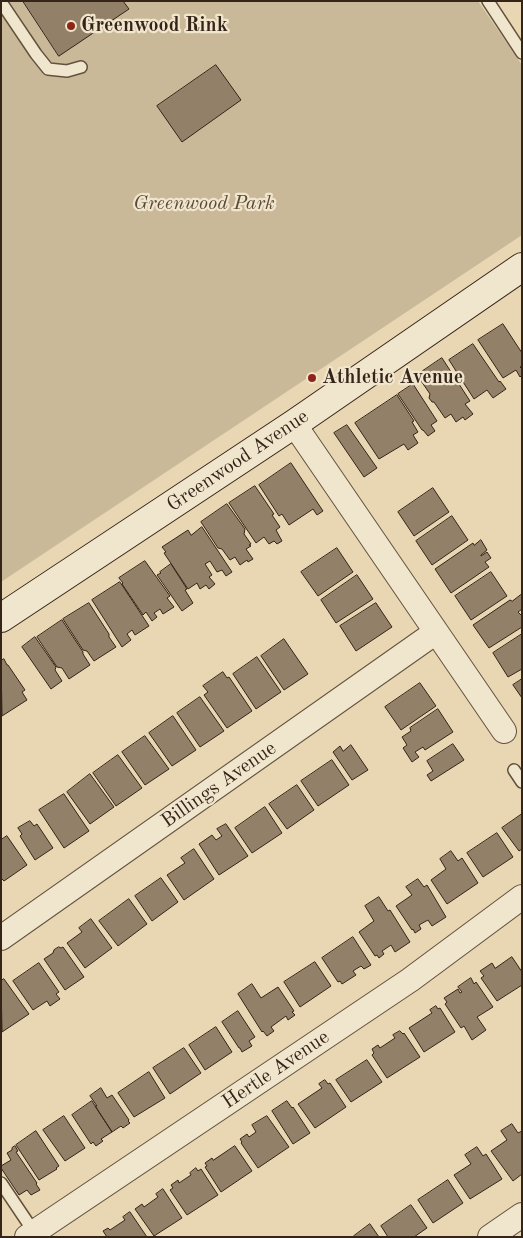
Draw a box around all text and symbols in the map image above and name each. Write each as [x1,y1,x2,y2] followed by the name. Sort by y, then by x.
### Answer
[81,14,228,38] place label: Greenwood Rink
[65,20,77,32] marker: Greenwood Rink
[133,192,275,216] park label: Greenwood Park
[322,366,463,390] place label: Athletic Avenue
[306,372,318,384] marker: Athletic Avenue
[163,405,313,517] street label: Greenwood Avenue
[157,737,281,833] street label: Billings Avenue
[218,1025,334,1115] street label: Hertle Avenue

